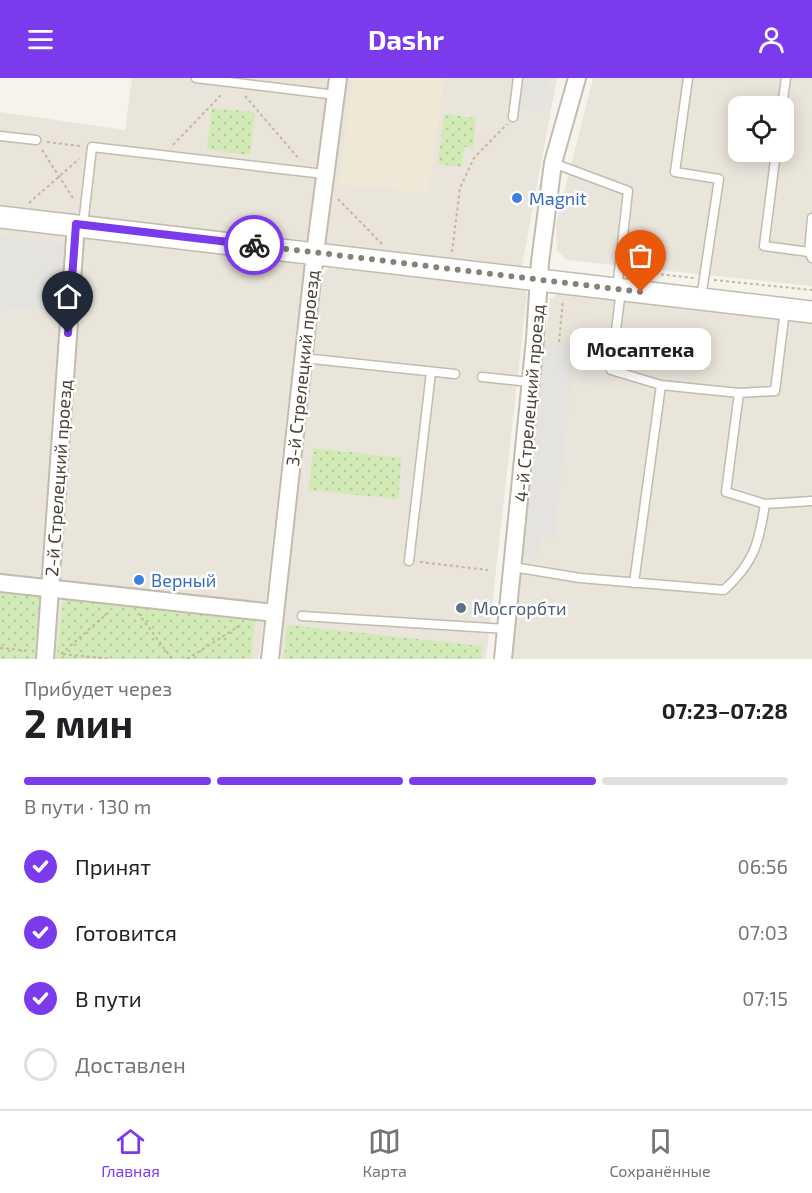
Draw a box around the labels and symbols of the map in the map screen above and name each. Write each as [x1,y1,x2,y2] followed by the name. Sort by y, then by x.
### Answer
[529,187,587,209] place label: Magnit
[510,191,524,205] marker: Magnit
[224,215,284,275] courier
[615,230,666,292] pin
[281,269,323,467] street label: 3-й Стрелецкий проезд
[42,271,93,333] pin
[509,303,549,503] street label: 4-й Стрелецкий проезд
[570,328,712,370] callout: Мосаптека
[40,379,76,577] street label: 2-й Стрелецкий проезд
[151,569,216,591] place label: Верный
[132,573,146,587] marker: Верный
[473,597,567,619] place label: Мосгорбти
[454,601,468,615] marker: Мосгорбти

